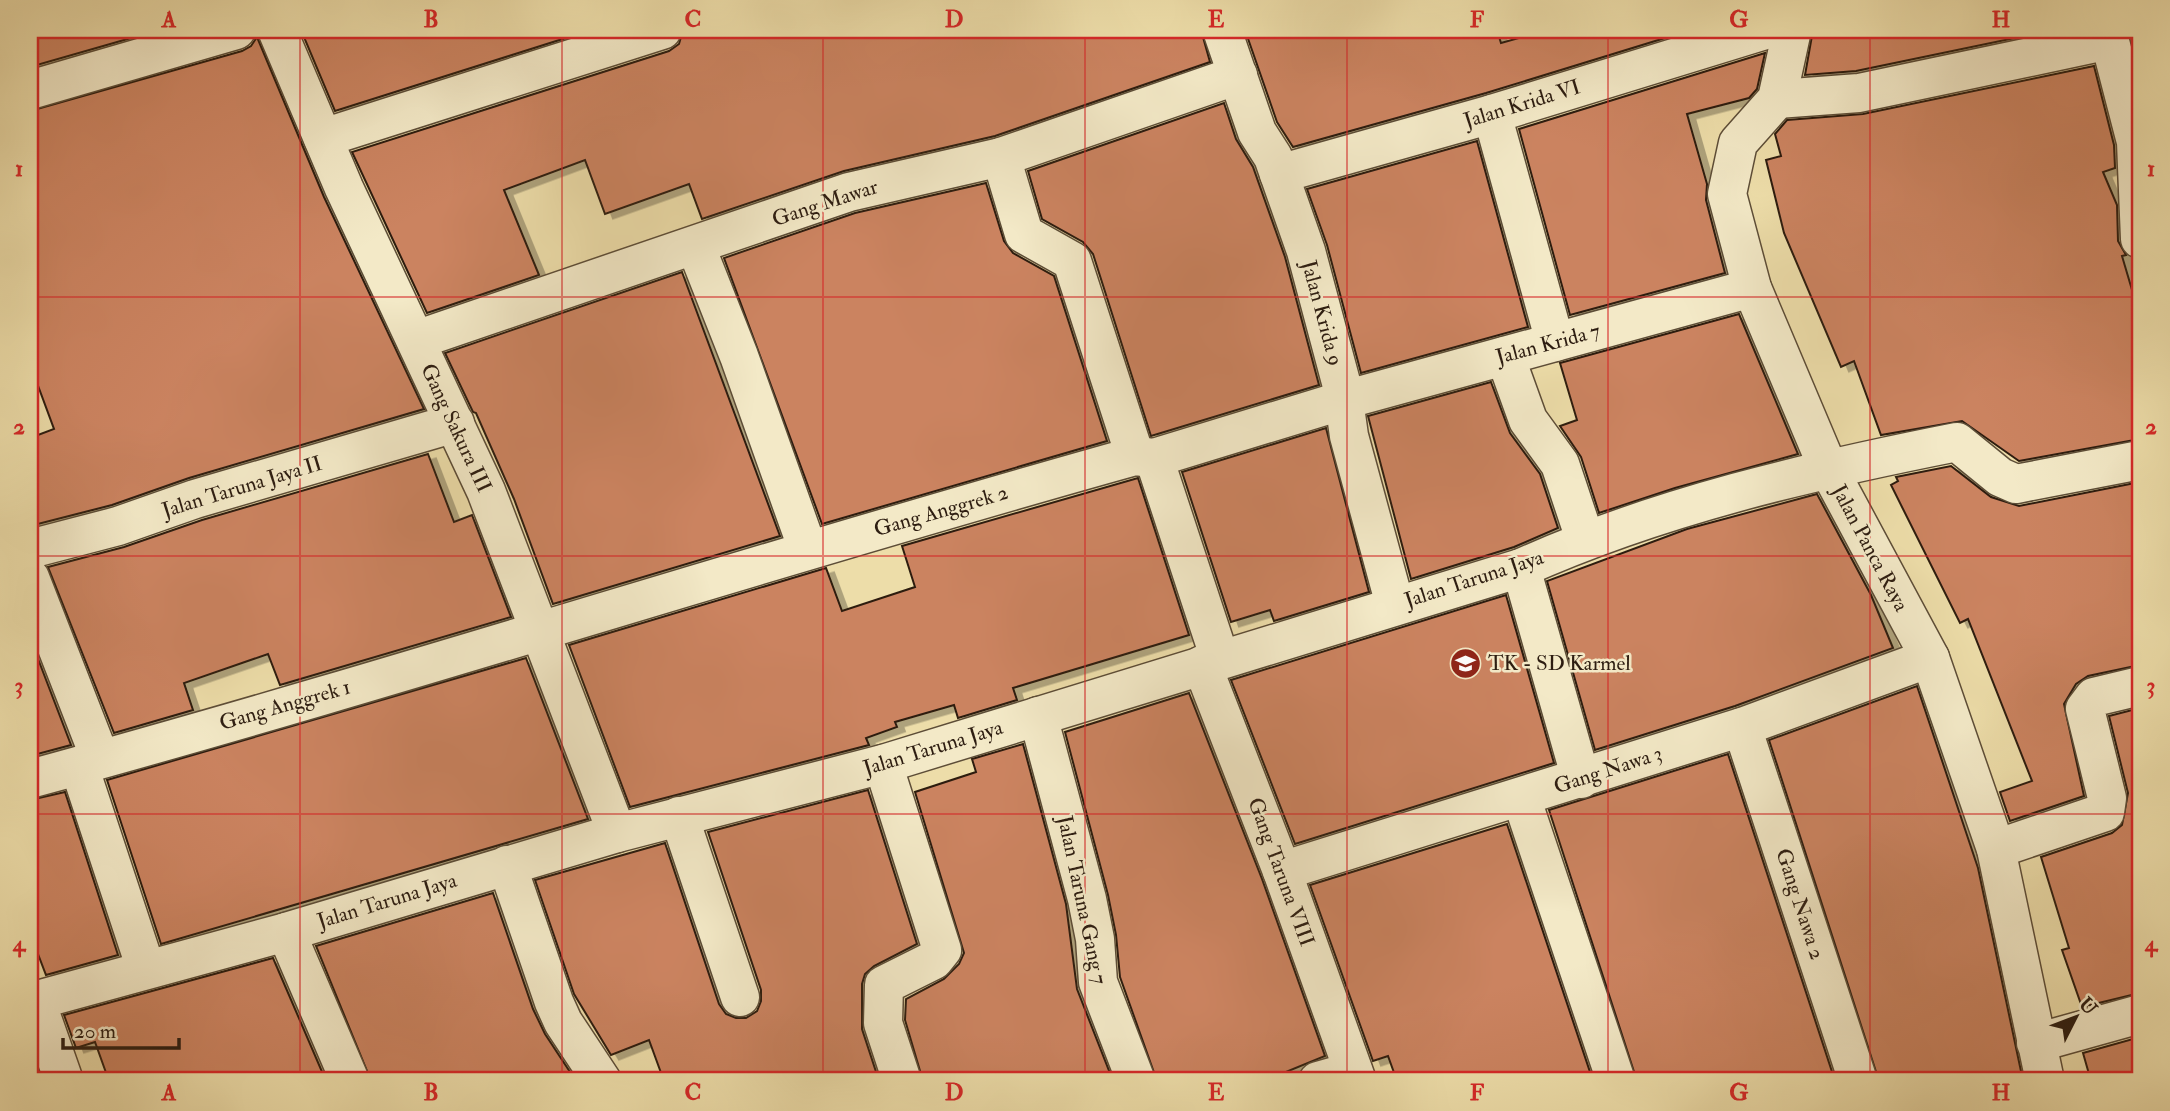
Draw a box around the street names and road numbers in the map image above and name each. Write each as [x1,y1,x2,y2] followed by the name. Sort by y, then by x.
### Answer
[1459,73,1584,135] street label: Jalan Krida VI
[769,173,882,233] street label: Gang Mawar
[1295,256,1349,369] street label: Jalan Krida 9
[1492,317,1603,371] street label: Jalan Krida 7
[414,359,498,497] street label: Gang Sakura III
[158,450,325,524] street label: Jalan Taruna Jaya II
[871,479,1011,543] street label: Gang Anggrek 2
[1825,479,1915,616] street label: Jalan Panca Raya
[1400,544,1547,615] street label: Jalan Taruna Jaya
[216,673,354,737] street label: Gang Anggrek 1
[859,714,1006,782] street label: Jalan Taruna Jaya
[1550,740,1666,800] street label: Gang Nawa 3
[1242,794,1320,950] street label: Gang Taruna VIII
[1051,812,1113,987] street label: Jalan Taruna Gang 7
[1769,845,1831,963] street label: Gang Nawa 2
[313,867,460,935] street label: Jalan Taruna Jaya

